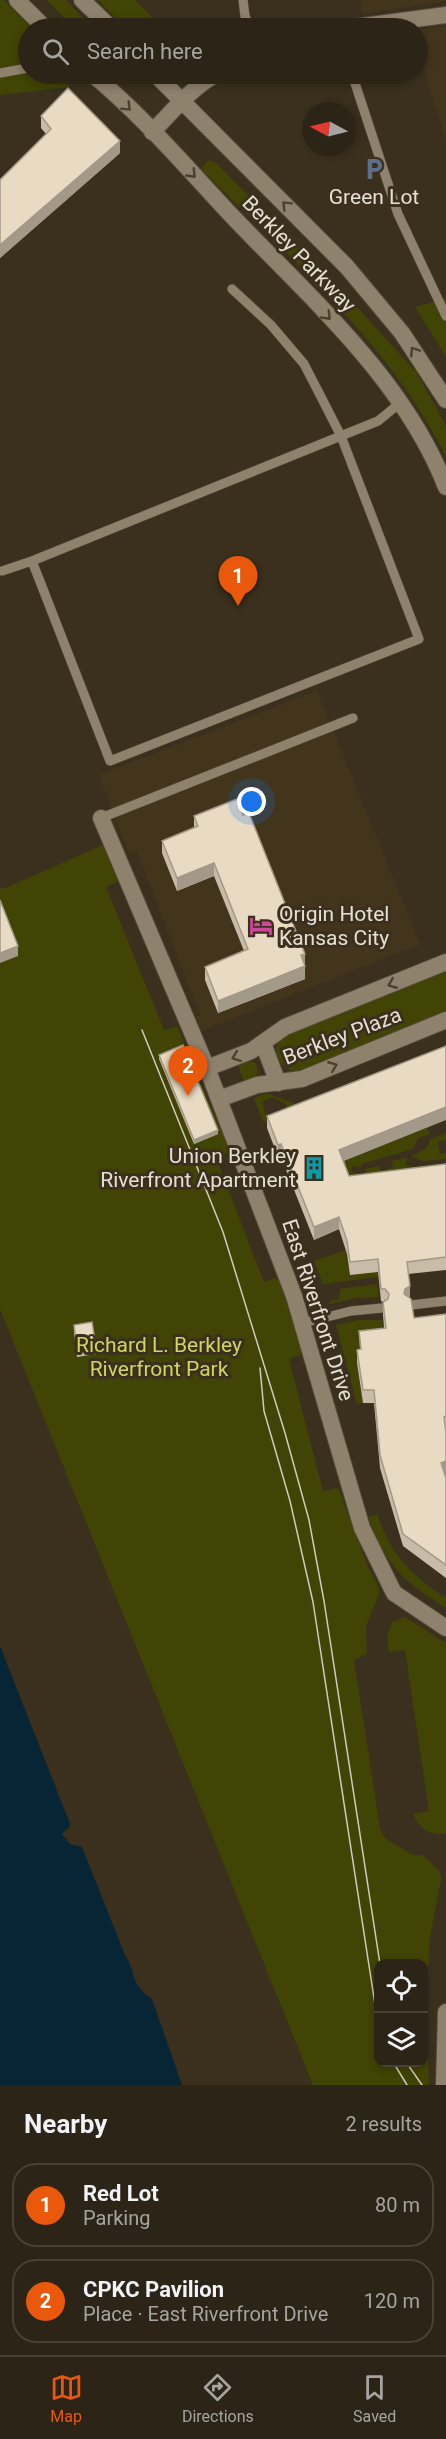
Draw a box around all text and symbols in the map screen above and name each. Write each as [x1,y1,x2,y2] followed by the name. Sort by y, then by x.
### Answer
[18,18,428,84] search box
[39,35,72,68] icon: search
[87,39,203,64] text: Search here
[120,100,130,111] one-way arrow
[302,102,356,156] north arrow
[361,156,387,182] parking icon: Green Lot
[185,167,196,178] one-way arrow
[329,185,419,209] place label: Green Lot
[237,191,361,317] street label: Berkley Parkway
[282,201,293,212] one-way arrow
[320,309,331,319] one-way arrow
[410,347,421,358] one-way arrow
[218,556,258,606] pin: 1
[237,787,266,816] your location
[279,902,389,950] place label: Origin Hotel Kansas City
[248,913,274,939] hotel icon: Origin Hotel Kansas City
[387,977,398,989] one-way arrow
[279,1002,405,1070] street label: Berkley Plaza
[168,1046,207,1096] pin: 2
[231,1050,242,1062] one-way arrow
[327,1061,338,1073] one-way arrow
[100,1144,296,1192] place label: Union Berkley Riverfront Apartment
[301,1155,327,1181] building icon: Union Berkley Riverfront Apartment
[277,1216,359,1404] street label: East Riverfront Drive
[76,1333,242,1381] park label: Richard L. Berkley Riverfront Park
[374,1959,428,2067] map controls
[374,1959,428,2013] button: locate
[374,2013,428,2067] button: layers
[24,2109,107,2139] text: Nearby
[346,2112,422,2136] text: 2 results
[83,2181,159,2206] text: Red Lot
[40,2193,51,2217] text: 1
[375,2193,420,2217] text: 80 m
[83,2206,150,2230] text: Parking
[83,2277,224,2302] text: CPKC Pavilion
[40,2289,51,2313] text: 2
[364,2289,420,2313] text: 120 m
[83,2302,328,2326] text: Place · East Riverfront Drive
[50,2371,83,2426] tab: Map
[182,2371,254,2426] tab: Directions
[353,2371,396,2426] tab: Saved

